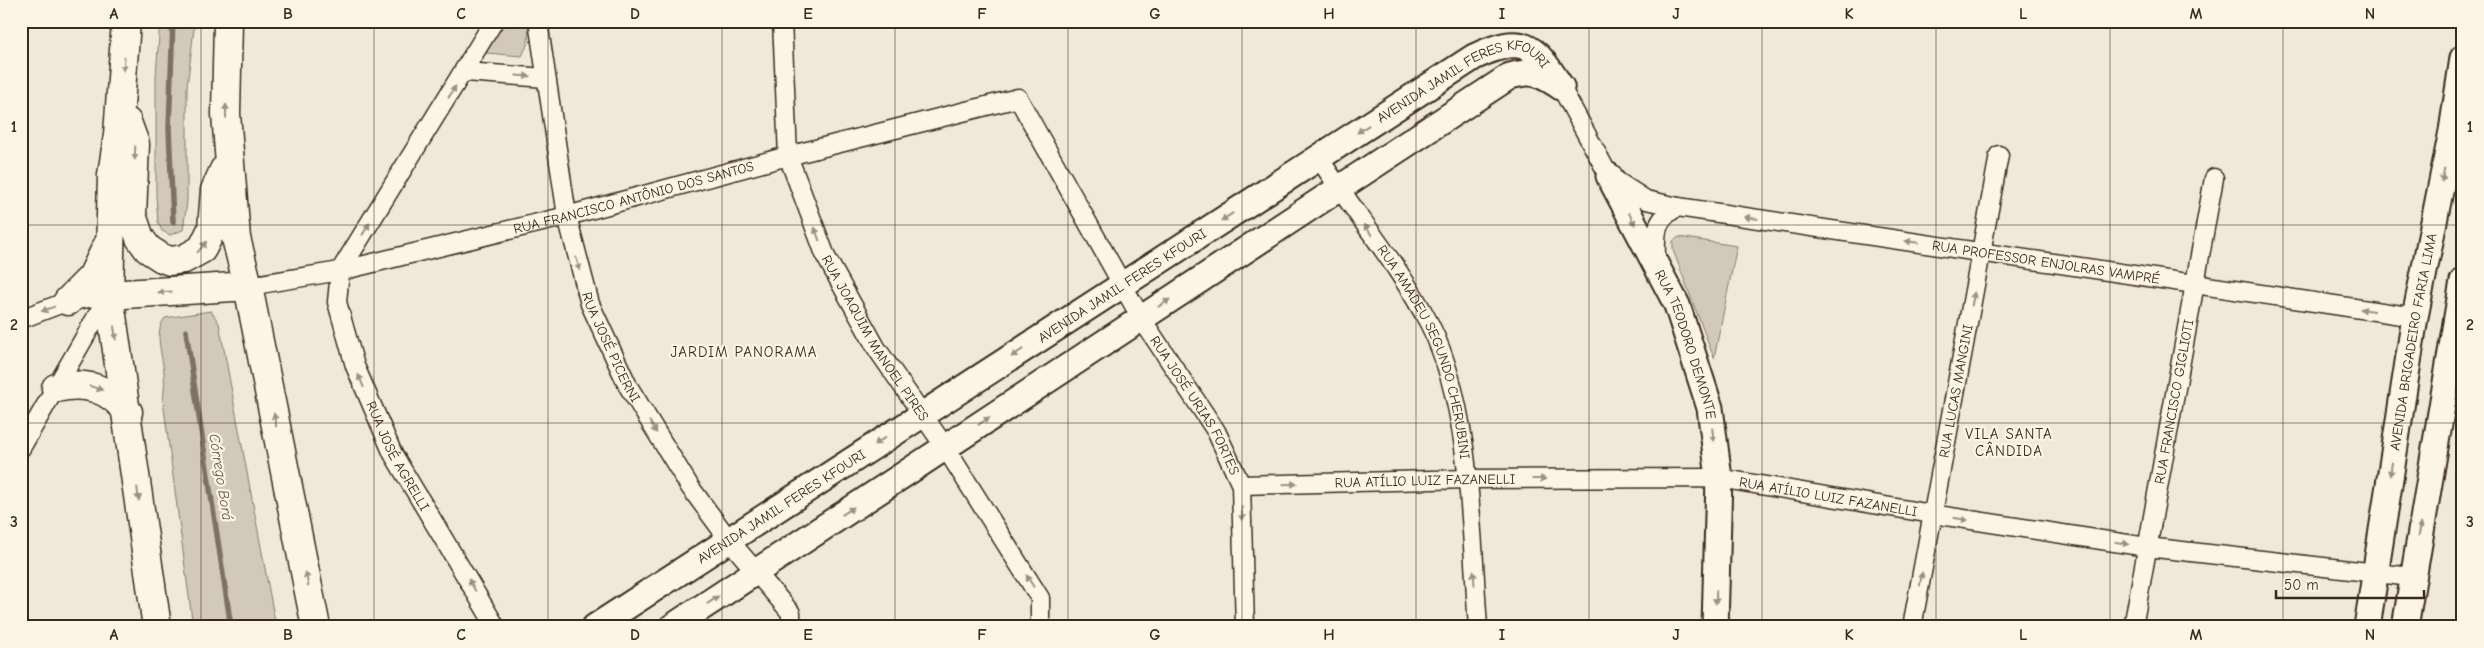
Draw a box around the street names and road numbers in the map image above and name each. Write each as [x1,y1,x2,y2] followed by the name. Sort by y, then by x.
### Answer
[1374,36,1554,126] street label: AVENIDA JAMIL FERES KFOURI
[512,157,756,237] street label: RUA FRANCISCO ANTÔNIO DOS SANTOS
[1035,225,1209,346] street label: AVENIDA JAMIL FERES KFOURI
[2386,232,2440,451] street label: AVENIDA BRIGADEIRO FARIA LIMA
[1931,237,2161,287] street label: RUA PROFESSOR ENJOLRAS VAMPRÉ
[1374,242,1474,460] street label: RUA AMADEU SEGUNDO CHERUBINI
[818,252,933,424] street label: RUA JOAQUIM MANOEL PIRES
[1651,267,1720,420] street label: RUA TEODORO DEMONTE
[579,290,644,405] street label: RUA JOSÉ PICERNI
[2150,318,2197,485] street label: RUA FRANCISCO GIGLIOTI
[1935,323,1976,459] street label: RUA LUCAS MANGINI
[1147,333,1244,478] street label: RUA JOSÉ URIAS FORTES
[363,398,433,514] street label: RUA JOSÉ AGRELLI
[694,445,869,567] street label: AVENIDA JAMIL FERES KFOURI
[1334,470,1515,491] street label: RUA ATÍLIO LUIZ FAZANELLI
[1738,473,1919,520] street label: RUA ATÍLIO LUIZ FAZANELLI

